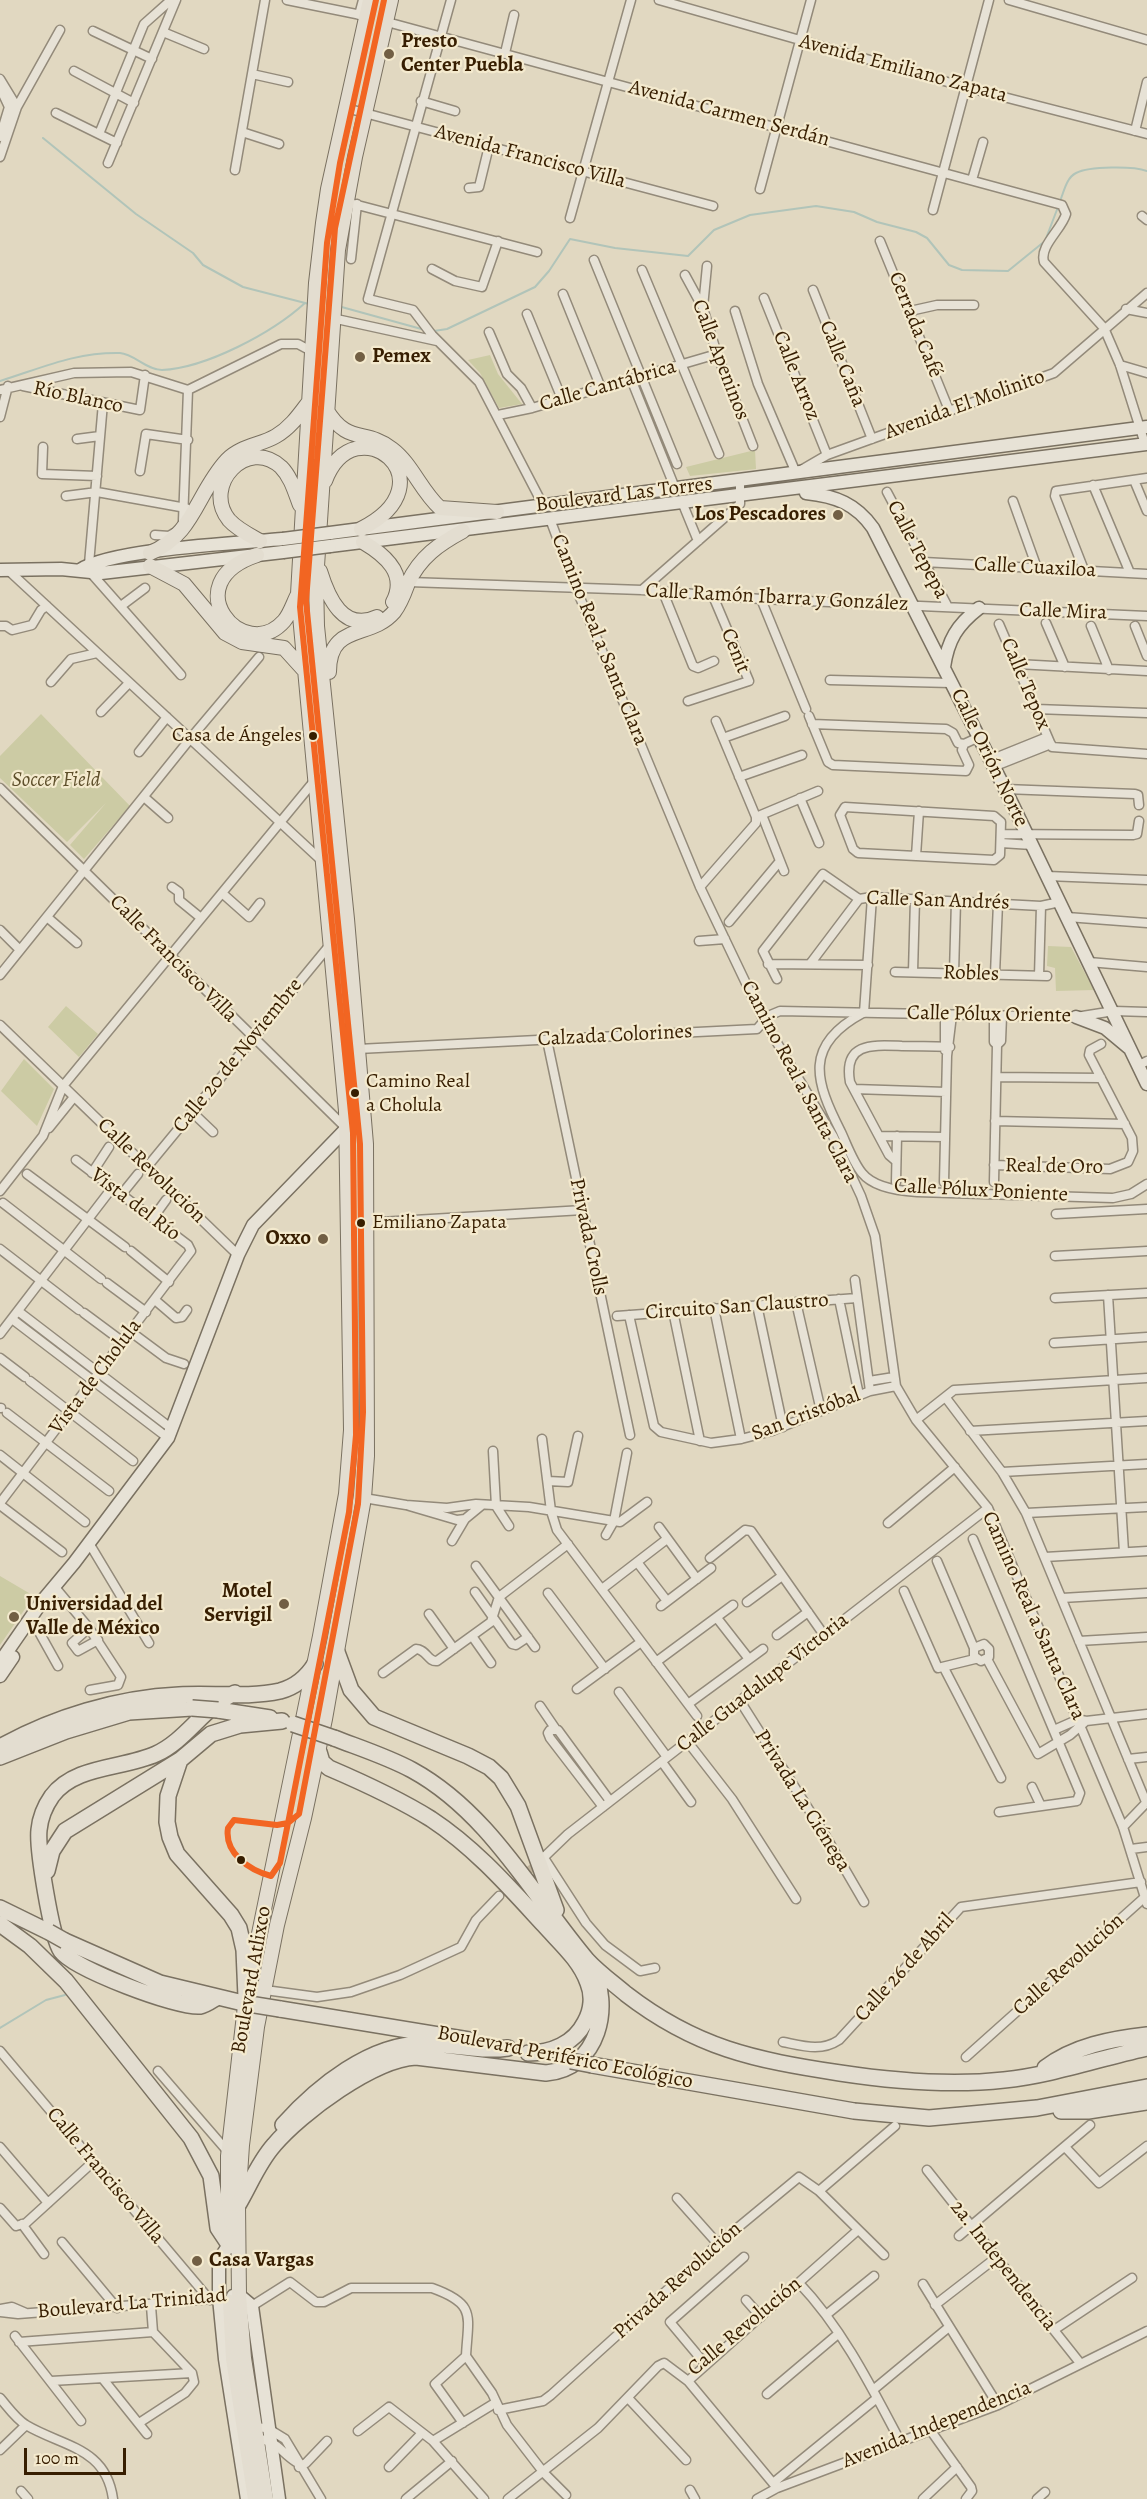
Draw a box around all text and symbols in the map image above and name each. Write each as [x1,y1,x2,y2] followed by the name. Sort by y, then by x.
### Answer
[401,29,524,79] place label: Presto Center Puebla
[796,29,1010,109] street label: Avenida Emiliano Zapata
[382,47,396,61] marker: Presto Center Puebla
[626,75,832,153] street label: Avenida Carmen Serdán
[432,119,628,195] street label: Avenida Francisco Villa
[882,268,948,382] street label: Cerrada Café
[685,296,755,424] street label: Calle Apeninos
[813,317,871,411] street label: Calle Caña
[767,327,825,425] street label: Calle Arroz
[372,344,431,370] place label: Pemex
[353,350,367,364] marker: Pemex
[537,354,679,418] street label: Calle Cantábrica
[882,364,1048,446] street label: Avenida El Molinito
[31,376,125,420] street label: Río Blanco
[534,472,714,518] street label: Boulevard Las Torres
[881,497,953,603] street label: Calle Tepepa
[694,502,826,528] place label: Los Pescadores
[831,508,845,522] marker: Los Pescadores
[545,531,653,749] street label: Camino Real a Santa Clara
[973,552,1097,584] street label: Calle Cuaxiloa
[645,579,909,617] street label: Calle Ramón Ibarra y González
[1019,598,1107,626] street label: Calle Mira
[715,625,755,677] street label: Cenit
[994,634,1056,734] street label: Calle Tepox
[945,685,1033,831] street label: Calle Orión Norte
[172,724,302,748] place label: Casa de Ángeles
[307,730,319,742] marker: Casa de Ángeles
[12,768,100,794] park label: Soccer Field
[866,886,1010,916] street label: Calle San Andrés
[104,890,242,1028] street label: Calle Francisco Villa
[942,960,1000,988] street label: Robles
[168,974,308,1138] street label: Calle 20 de Noviembre
[735,976,863,1188] street label: Camino Real a Santa Clara
[907,1001,1071,1029] street label: Calle Pólux Oriente
[537,1019,693,1053] street label: Calzada Colorines
[366,1070,470,1117] place label: Camino Real a Cholula
[349,1087,361,1099] marker: Camino Real a Cholula
[91,1113,211,1229] street label: Calle Revolución
[1005,1154,1103,1180] street label: Real de Oro
[85,1163,185,1247] street label: Vista del Río
[893,1174,1069,1208] street label: Calle Pólux Poniente
[563,1176,613,1298] street label: Privada Crolls
[372,1211,507,1235] place label: Emiliano Zapata
[355,1217,367,1229] marker: Emiliano Zapata
[266,1226,311,1252] place label: Oxxo
[316,1232,330,1246] marker: Oxxo
[645,1288,829,1326] street label: Circuito San Claustro
[44,1314,148,1440] street label: Vista de Cholula
[748,1383,864,1447] street label: San Cristóbal
[976,1508,1090,1724] street label: Camino Real a Santa Clara
[204,1579,272,1629] place label: Motel Servigil
[26,1592,163,1642] place label: Universidad del Valle de México
[277,1597,291,1611] marker: Motel Servigil
[672,1608,854,1758] street label: Calle Guadalupe Victoria
[7,1610,21,1624] marker: Universidad del Valle de México
[748,1725,856,1877] street label: Privada La Ciénega
[235,1854,247,1866] unlabelled marker
[227,1904,277,2056] street label: Boulevard Atlixco
[1008,1908,1130,2022] street label: Calle Revolución
[850,1909,960,2027] street label: Calle 26 de Abril
[435,2021,695,2095] street label: Boulevard Periférico Ecológico
[41,2103,169,2249] street label: Calle Francisco Villa
[944,2196,1062,2336] street label: 2a. Independencia
[609,2217,747,2345] street label: Privada Revolución
[209,2248,314,2274] place label: Casa Vargas
[190,2254,204,2268] marker: Casa Vargas
[683,2272,807,2382] street label: Calle Revolución
[36,2283,228,2325] street label: Boulevard La Trinidad
[839,2376,1035,2474] street label: Avenida Independencia
[27,2436,129,2474] scale bar
[35,2446,79,2470] text: 100 m

